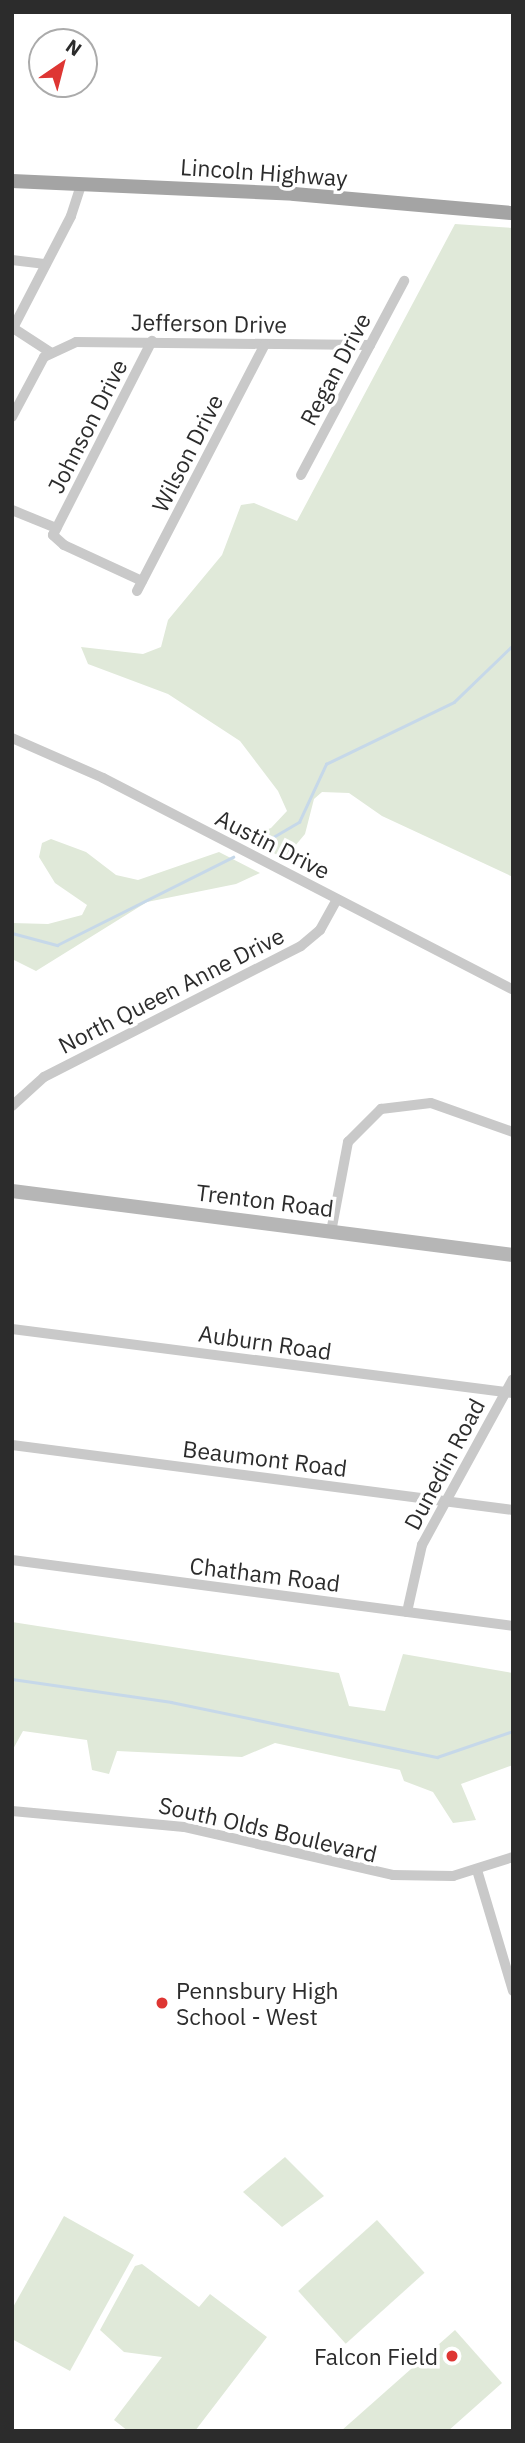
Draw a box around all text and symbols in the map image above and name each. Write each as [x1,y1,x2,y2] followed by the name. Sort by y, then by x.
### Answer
[28,28,98,98] north arrow
[61,34,86,61] text: N
[179,152,349,192] street label: Lincoln Highway
[131,308,287,338] street label: Jefferson Drive
[294,308,376,430] street label: Regan Drive
[41,354,133,498] street label: Johnson Drive
[146,390,228,516] street label: Wilson Drive
[211,803,335,885] street label: Austin Drive
[54,921,288,1059] street label: North Queen Anne Drive
[195,1178,335,1222] street label: Trenton Road
[197,1319,333,1365] street label: Auburn Road
[398,1394,490,1534] street label: Dunedin Road
[181,1434,349,1482] street label: Beaumont Road
[188,1551,342,1597] street label: Chatham Road
[156,1790,380,1868] street label: South Olds Boulevard
[176,1976,339,2030] place label: Pennsbury High School - West
[154,1995,170,2011] marker: Pennsbury High School - West
[314,2342,438,2370] place label: Falcon Field
[444,2348,460,2364] marker: Falcon Field

